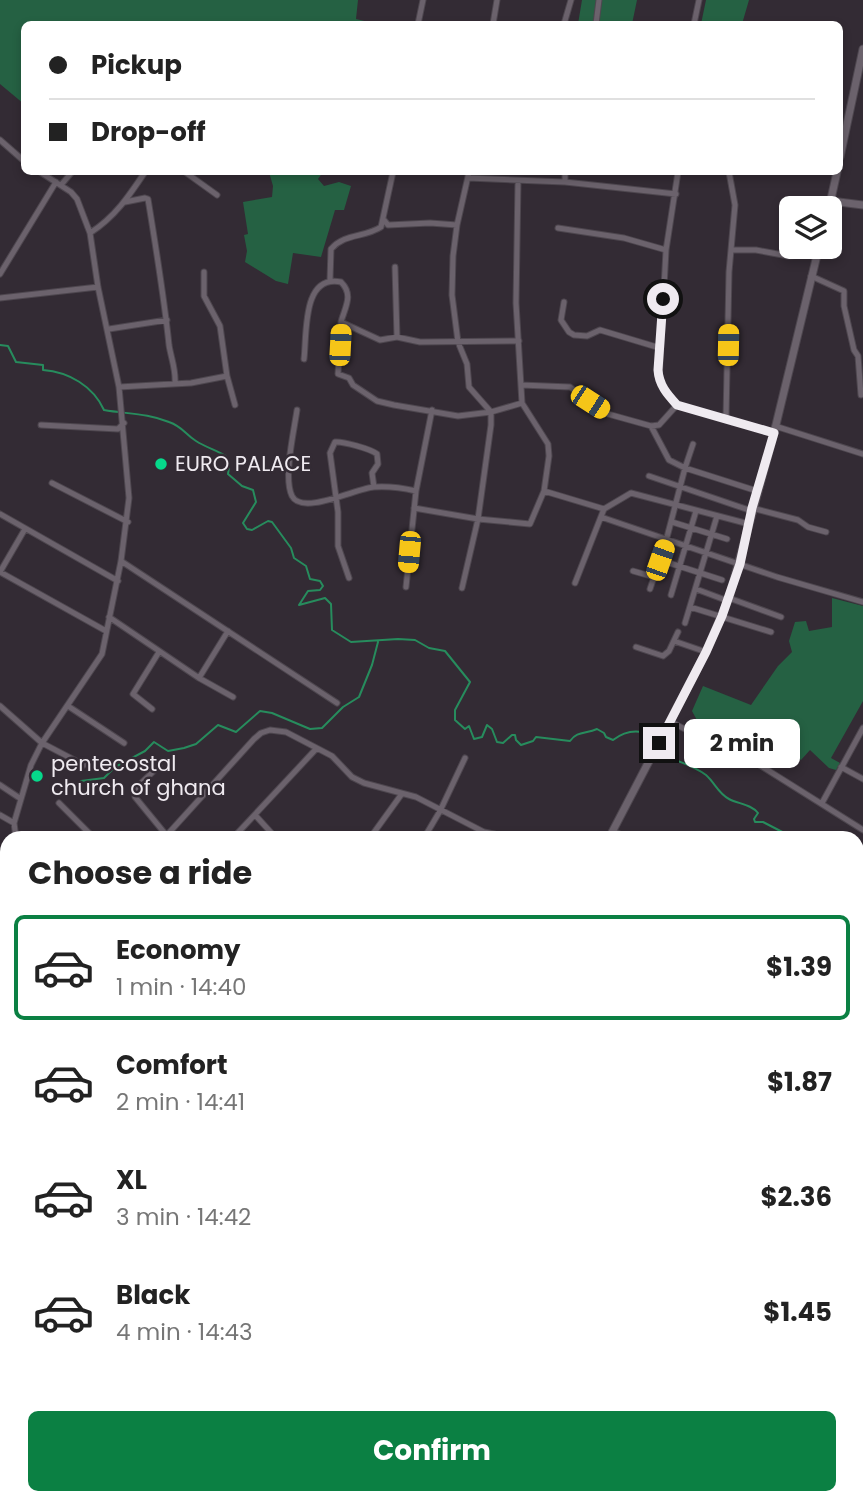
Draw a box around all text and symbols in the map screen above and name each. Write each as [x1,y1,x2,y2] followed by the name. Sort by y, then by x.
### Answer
[91,47,182,83] text: Pickup
[91,114,206,150] text: Drop-off
[779,196,842,259] map controls
[779,196,842,259] button: layers
[647,283,679,315] route start
[329,323,352,367] car
[718,324,739,366] car
[567,382,614,422] car
[175,449,311,478] place label: EURO PALACE
[153,456,169,472] marker: EURO PALACE
[397,530,422,574] car
[644,537,677,583] car
[684,718,799,768] callout: 2 min
[643,727,675,759] route end
[710,727,774,759] text: 2 min
[51,749,226,802] place label: pentecostal church of ghana
[29,768,45,784] marker: pentecostal church of ghana
[28,850,252,895] text: Choose a ride
[116,932,240,968] text: Economy
[32,936,95,999] icon: car
[766,949,832,985] text: $1.39
[116,971,246,1003] text: 1 min · 14:40
[116,1047,228,1083] text: Comfort
[32,1051,95,1114] icon: car
[767,1064,832,1100] text: $1.87
[116,1086,245,1118] text: 2 min · 14:41
[116,1162,147,1198] text: XL
[32,1166,95,1229] icon: car
[760,1179,832,1215] text: $2.36
[116,1201,251,1233] text: 3 min · 14:42
[116,1277,190,1313] text: Black
[32,1281,95,1344] icon: car
[763,1294,832,1330] text: $1.45
[116,1316,253,1348] text: 4 min · 14:43
[28,1411,836,1491] button: Confirm

